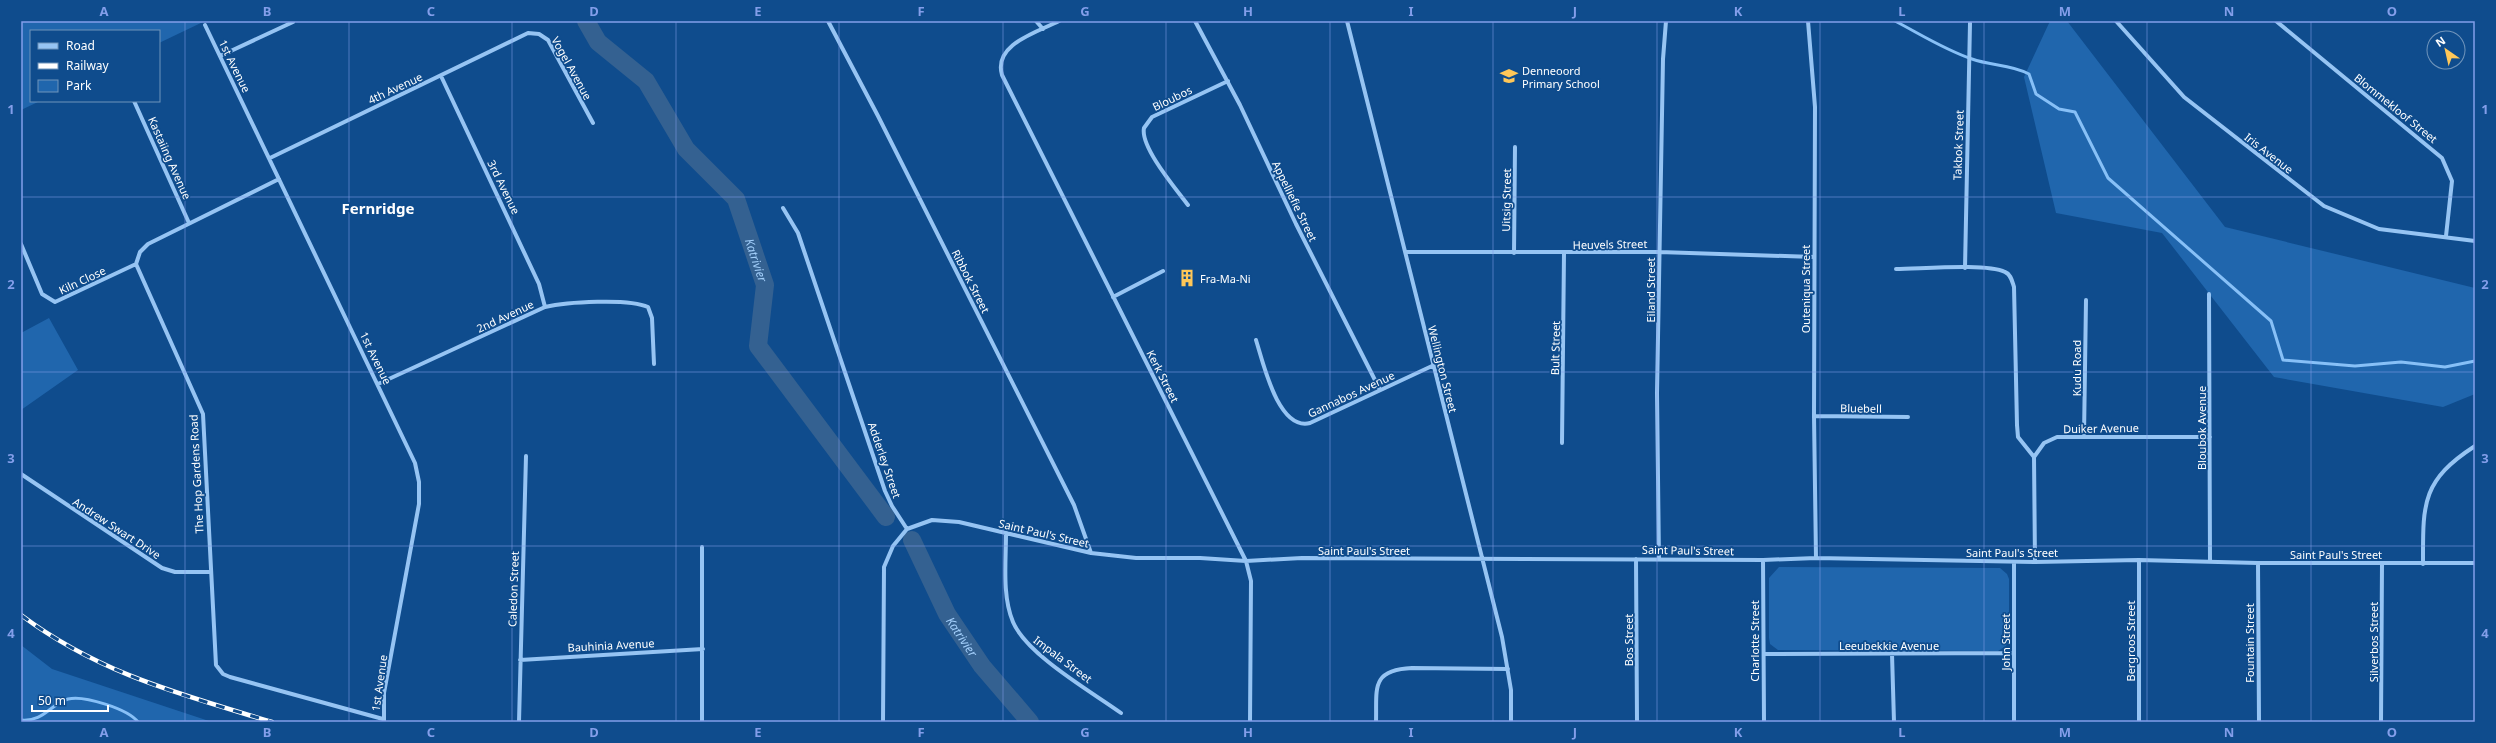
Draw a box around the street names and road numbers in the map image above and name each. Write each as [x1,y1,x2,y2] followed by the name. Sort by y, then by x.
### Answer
[548,34,596,102] street label: Vogel Avenue
[216,37,254,95] street label: 1st Avenue
[365,69,425,107] street label: 4th Avenue
[2351,70,2441,146] street label: Blommekloof Street
[1150,82,1194,114] street label: Bloubos
[1949,110,1967,180] street label: Takbok Street
[145,114,195,202] street label: Kastaiing Avenue
[2242,129,2296,177] street label: Iris Avenue
[484,157,524,217] street label: 3rd Avenue
[1269,158,1321,244] street label: Appelliefie Street
[1498,168,1514,232] street label: Uitsig Street
[1573,236,1647,252] street label: Heuvels Street
[1798,245,1813,333] street label: Outeniqua Street
[949,247,993,315] street label: Ribbok Street
[1643,257,1658,323] street label: Eiland Street
[56,263,108,297] street label: Kiln Close
[474,296,536,336] street label: 2nd Avenue
[1547,321,1563,375] street label: Bult Street
[1425,324,1461,414] street label: Wellington Street
[357,329,395,387] street label: 1st Avenue
[2069,340,2084,396] street label: Kudu Road
[1143,347,1183,405] street label: Kerk Street
[1305,367,1397,421] street label: Gannabos Avenue
[2194,386,2209,470] street label: Bloubok Avenue
[1840,400,1882,416] street label: Bluebell
[185,414,207,534] street label: The Hop Gardens Road
[865,420,905,500] street label: Adderley Street
[2063,420,2139,436] street label: Duiker Avenue
[70,494,164,562] street label: Andrew Swart Drive
[997,515,1091,551] street label: Saint Paul's Street
[1642,542,1734,558] street label: Saint Paul's Street
[1318,543,1410,558] street label: Saint Paul's Street
[1966,545,2058,560] street label: Saint Paul's Street
[2290,547,2382,562] street label: Saint Paul's Street
[504,551,522,627] street label: Caledon Street
[1747,600,1762,682] street label: Charlotte Street
[2123,600,2138,682] street label: Bergroos Street
[2366,602,2381,682] street label: Silverbos Street
[2242,603,2257,683] street label: Fountain Street
[1621,614,1636,666] street label: Bos Street
[1998,614,2013,671] street label: John Street
[1031,632,1095,686] street label: Impala Street
[567,635,655,655] street label: Bauhinia Avenue
[1839,638,1939,653] street label: Leeubekkie Avenue
[368,654,390,712] street label: 1st Avenue

